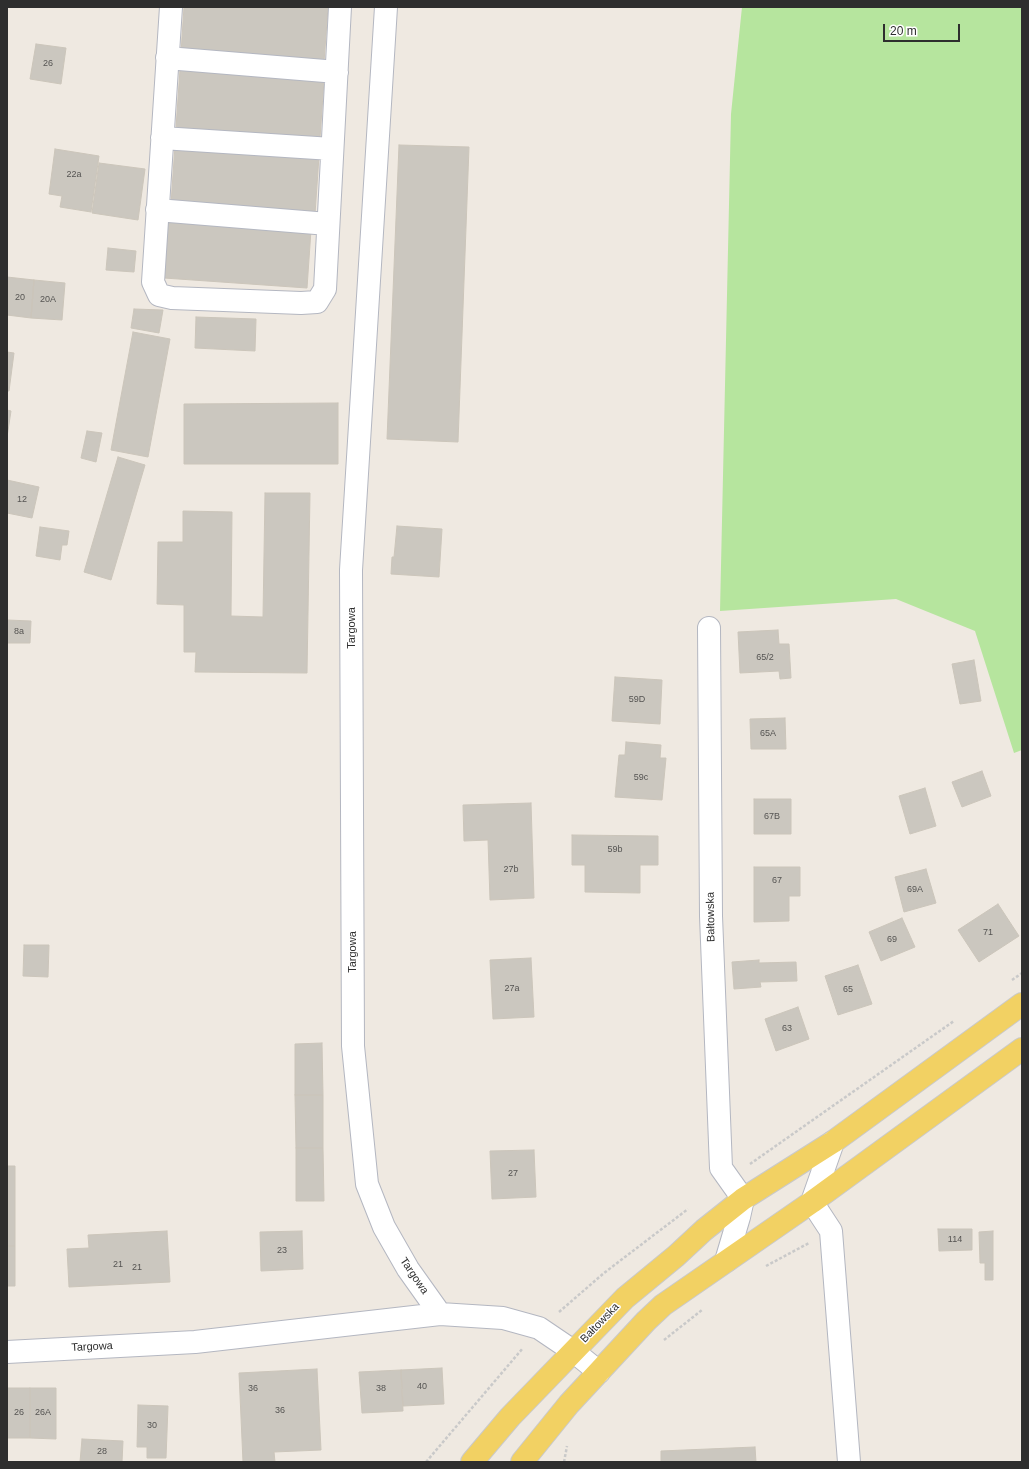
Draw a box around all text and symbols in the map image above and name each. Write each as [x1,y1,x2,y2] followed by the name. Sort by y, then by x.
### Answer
[885,16,962,42] scale bar
[890,24,917,38] text: 20 m
[43,59,53,69] house number: 26
[66,170,82,180] house number: 22a
[15,293,25,303] house number: 20
[40,295,56,305] house number: 20A
[17,495,27,505] house number: 12
[345,607,359,649] street label: Targowa
[14,627,24,637] house number: 8a
[756,653,774,663] house number: 65/2
[629,695,645,705] house number: 59D
[760,729,776,739] house number: 65A
[634,773,648,783] house number: 59c
[764,812,780,822] house number: 67B
[607,845,623,855] house number: 59b
[503,865,519,875] house number: 27b
[772,876,782,886] house number: 67
[907,885,923,895] house number: 69A
[704,892,718,942] street label: Bałtowska
[983,928,993,938] house number: 71
[346,931,360,973] street label: Targowa
[887,935,897,945] house number: 69
[504,984,520,994] house number: 27a
[843,985,853,995] house number: 65
[782,1024,792,1034] house number: 63
[508,1169,518,1179] house number: 27
[948,1235,962,1245] house number: 114
[277,1246,287,1256] house number: 23
[397,1255,431,1297] street label: Targowa
[113,1260,123,1270] house number: 21
[132,1263,142,1273] house number: 21
[578,1300,622,1346] street label: Bałtowska
[71,1339,113,1355] street label: Targowa
[417,1382,427,1392] house number: 40
[248,1384,258,1394] house number: 36
[376,1384,386,1394] house number: 38
[275,1406,285,1416] house number: 36
[14,1408,24,1418] house number: 26
[35,1408,51,1418] house number: 26A
[147,1421,157,1431] house number: 30
[97,1447,107,1457] house number: 28

